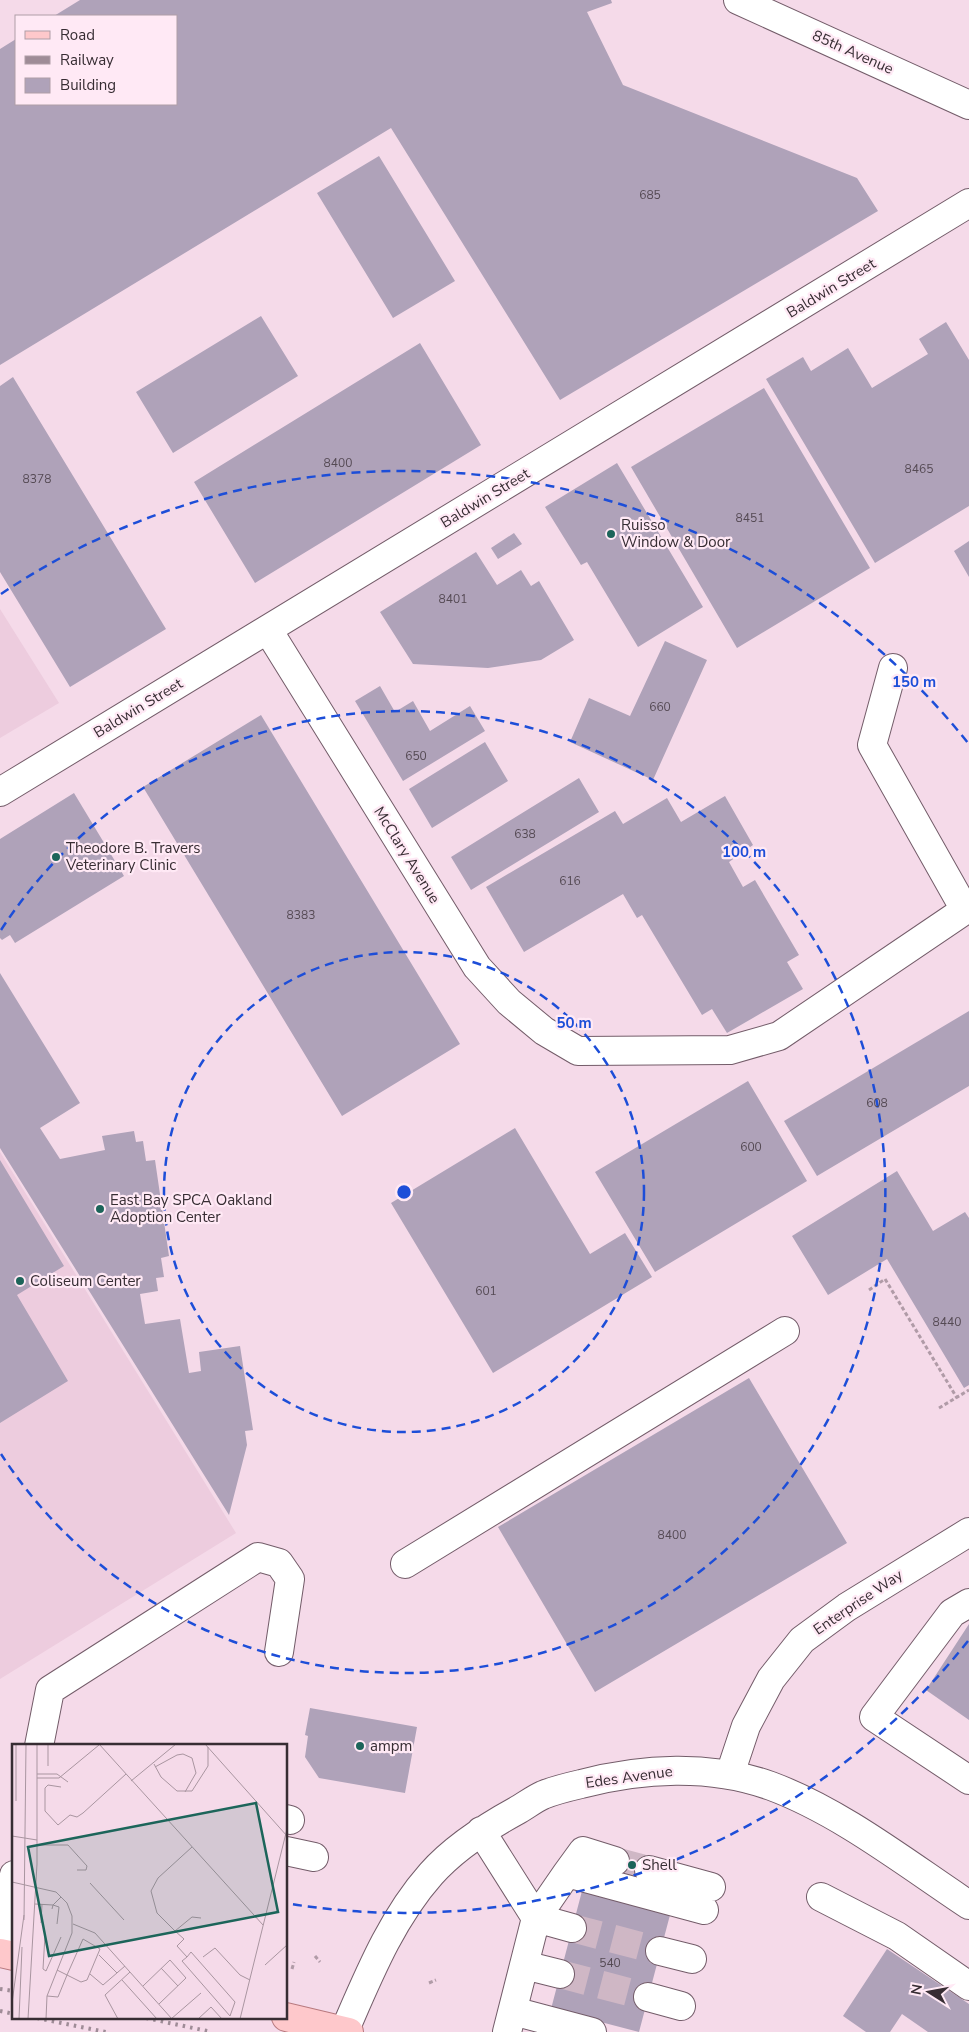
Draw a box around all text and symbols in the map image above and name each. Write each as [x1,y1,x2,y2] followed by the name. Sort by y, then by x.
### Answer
[15,15,178,105] legend
[60,25,95,45] text: Road
[809,25,897,79] street label: 85th Avenue
[60,50,114,70] text: Railway
[60,75,116,95] text: Building
[639,187,661,203] house number: 685
[783,253,880,322] street label: Baldwin Street
[324,455,352,471] house number: 8400
[905,461,933,477] house number: 8465
[437,463,534,532] street label: Baldwin Street
[23,471,51,487] house number: 8378
[736,510,764,526] house number: 8451
[621,515,731,552] place label: Ruisso Window & Door
[605,528,617,540] marker: Ruisso Window & Door
[439,591,467,607] house number: 8401
[892,672,936,692] text: 150 m
[90,673,187,742] street label: Baldwin Street
[649,699,671,715] house number: 660
[405,748,427,764] house number: 650
[369,803,445,907] street label: McClary Avenue
[514,826,536,842] house number: 638
[65,838,201,875] place label: Theodore B. Travers Veterinary Clinic
[722,842,766,862] text: 100 m
[50,851,62,863] marker: Theodore B. Travers Veterinary Clinic
[559,873,581,889] house number: 616
[287,907,315,923] house number: 8383
[556,1013,592,1033] text: 50 m
[866,1095,888,1111] house number: 608
[740,1139,762,1155] house number: 600
[395,1183,413,1201] centre of rings
[110,1190,272,1227] place label: East Bay SPCA Oakland Adoption Center
[94,1203,106,1215] marker: East Bay SPCA Oakland Adoption Center
[30,1271,141,1291] place label: Coliseum Center
[14,1275,26,1287] marker: Coliseum Center
[475,1283,497,1299] house number: 601
[933,1314,961,1330] house number: 8440
[658,1527,686,1543] house number: 8400
[809,1565,907,1639] street label: Enterprise Way
[370,1736,412,1756] place label: ampm
[354,1740,366,1752] marker: ampm
[12,1744,288,2020] inset map
[584,1761,674,1793] street label: Edes Avenue
[642,1855,677,1875] place label: Shell
[626,1859,638,1871] marker: Shell
[599,1955,621,1971] house number: 540
[904,1967,954,2017] north arrow
[906,1983,927,1997] text: N

